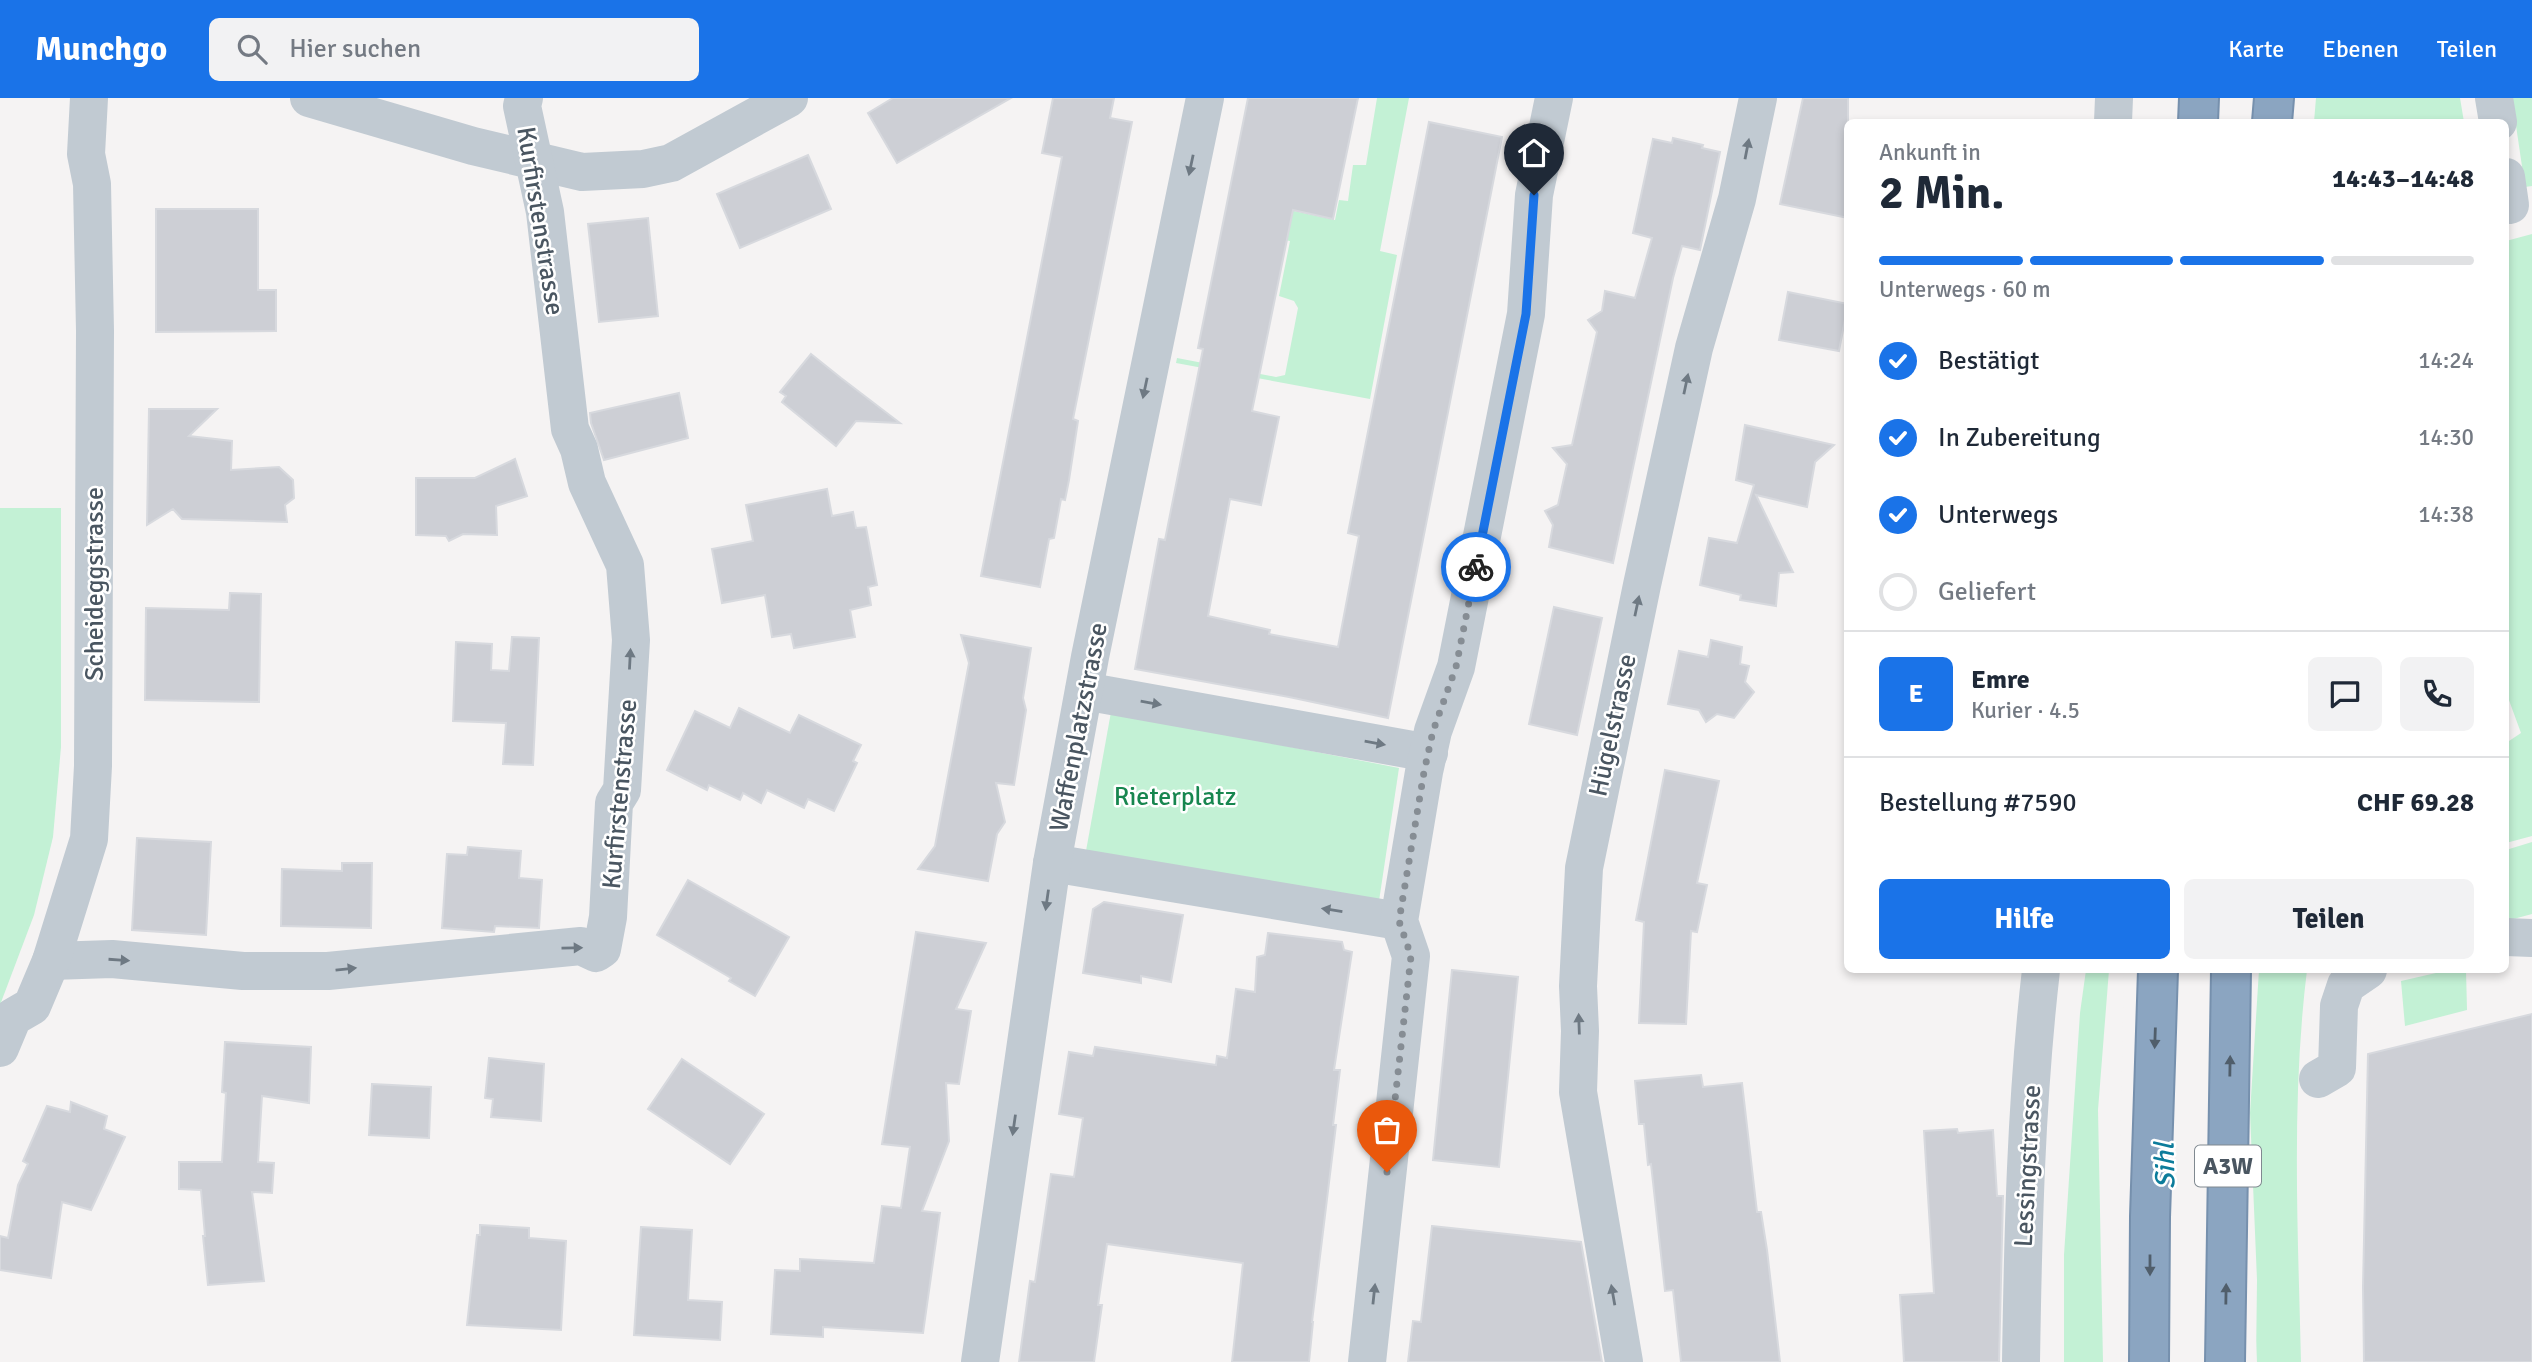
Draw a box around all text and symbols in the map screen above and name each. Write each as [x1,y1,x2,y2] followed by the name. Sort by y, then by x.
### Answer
[209,18,699,81] search box
[35,29,167,70] text: Munchgo
[233,30,271,68] icon: search
[289,33,421,65] text: Hier suchen
[2228,34,2284,64] text: Karte
[2322,34,2399,64] text: Ebenen
[2437,34,2497,64] text: Teilen
[1504,123,1564,195] pin
[509,125,571,318] street label: Kurfirstenstrasse
[1515,134,1553,172] icon: home
[1742,138,1753,160] one-way arrow
[1879,138,1981,167] text: Ankunft in
[1186,154,1197,176] one-way arrow
[2332,163,2474,195] text: 14:43–14:48
[1879,165,2004,221] text: 2 Min.
[1879,275,2051,304] text: Unterwegs · 60 m
[1879,342,1917,380] icon: check
[1938,345,2039,377] text: Bestätigt
[2418,346,2474,375] text: 14:24
[1681,373,1692,395] one-way arrow
[1140,377,1151,399] one-way arrow
[1879,419,1917,457] icon: check
[1938,422,2101,454] text: In Zubereitung
[2418,423,2474,452] text: 14:30
[79,487,111,681] street label: Scheideggstrasse
[1879,496,1917,534] icon: check
[1938,499,2058,531] text: Unterwegs
[2418,500,2474,529] text: 14:38
[1441,532,1511,602] courier
[1457,548,1495,586] icon: bike
[1938,576,2036,608] text: Geliefert
[1632,595,1643,617] one-way arrow
[1043,620,1115,834] street label: Waffenplatzstrasse
[625,648,636,670] one-way arrow
[1582,651,1644,799] street label: Hügelstrasse
[2308,657,2382,731] button: chat
[2400,657,2474,731] button: phone
[1971,664,2030,696] text: Emre
[1909,678,1923,710] text: E
[1971,696,2080,725] text: Kurier · 4.5
[1140,697,1162,708] one-way arrow
[596,698,644,890] street label: Kurfirstenstrasse
[1364,738,1386,749] one-way arrow
[1114,781,1236,813] park label: Rieterplatz
[1879,787,2076,819] text: Bestellung #7590
[2357,787,2474,819] text: CHF 69.28
[1879,879,2170,959] button: Hilfe
[2184,879,2474,959] button: Teilen
[1041,889,1052,911] one-way arrow
[1321,904,1343,915] one-way arrow
[562,942,584,954] one-way arrow
[109,955,131,966] one-way arrow
[335,964,357,975] one-way arrow
[1574,1013,1585,1035] one-way arrow
[2150,1027,2161,1049] one-way arrow
[2224,1055,2235,1077] one-way arrow
[2008,1084,2048,1248] street label: Lessingstrasse
[1357,1100,1417,1172] pin
[1368,1111,1406,1149] icon: bag
[1008,1114,1019,1136] one-way arrow
[2148,1141,2182,1190] water label: Sihl
[2195,1146,2261,1186] road number: A3W
[2144,1254,2156,1276] one-way arrow
[1369,1283,1380,1305] one-way arrow
[2220,1283,2232,1305] one-way arrow
[1607,1284,1618,1306] one-way arrow

